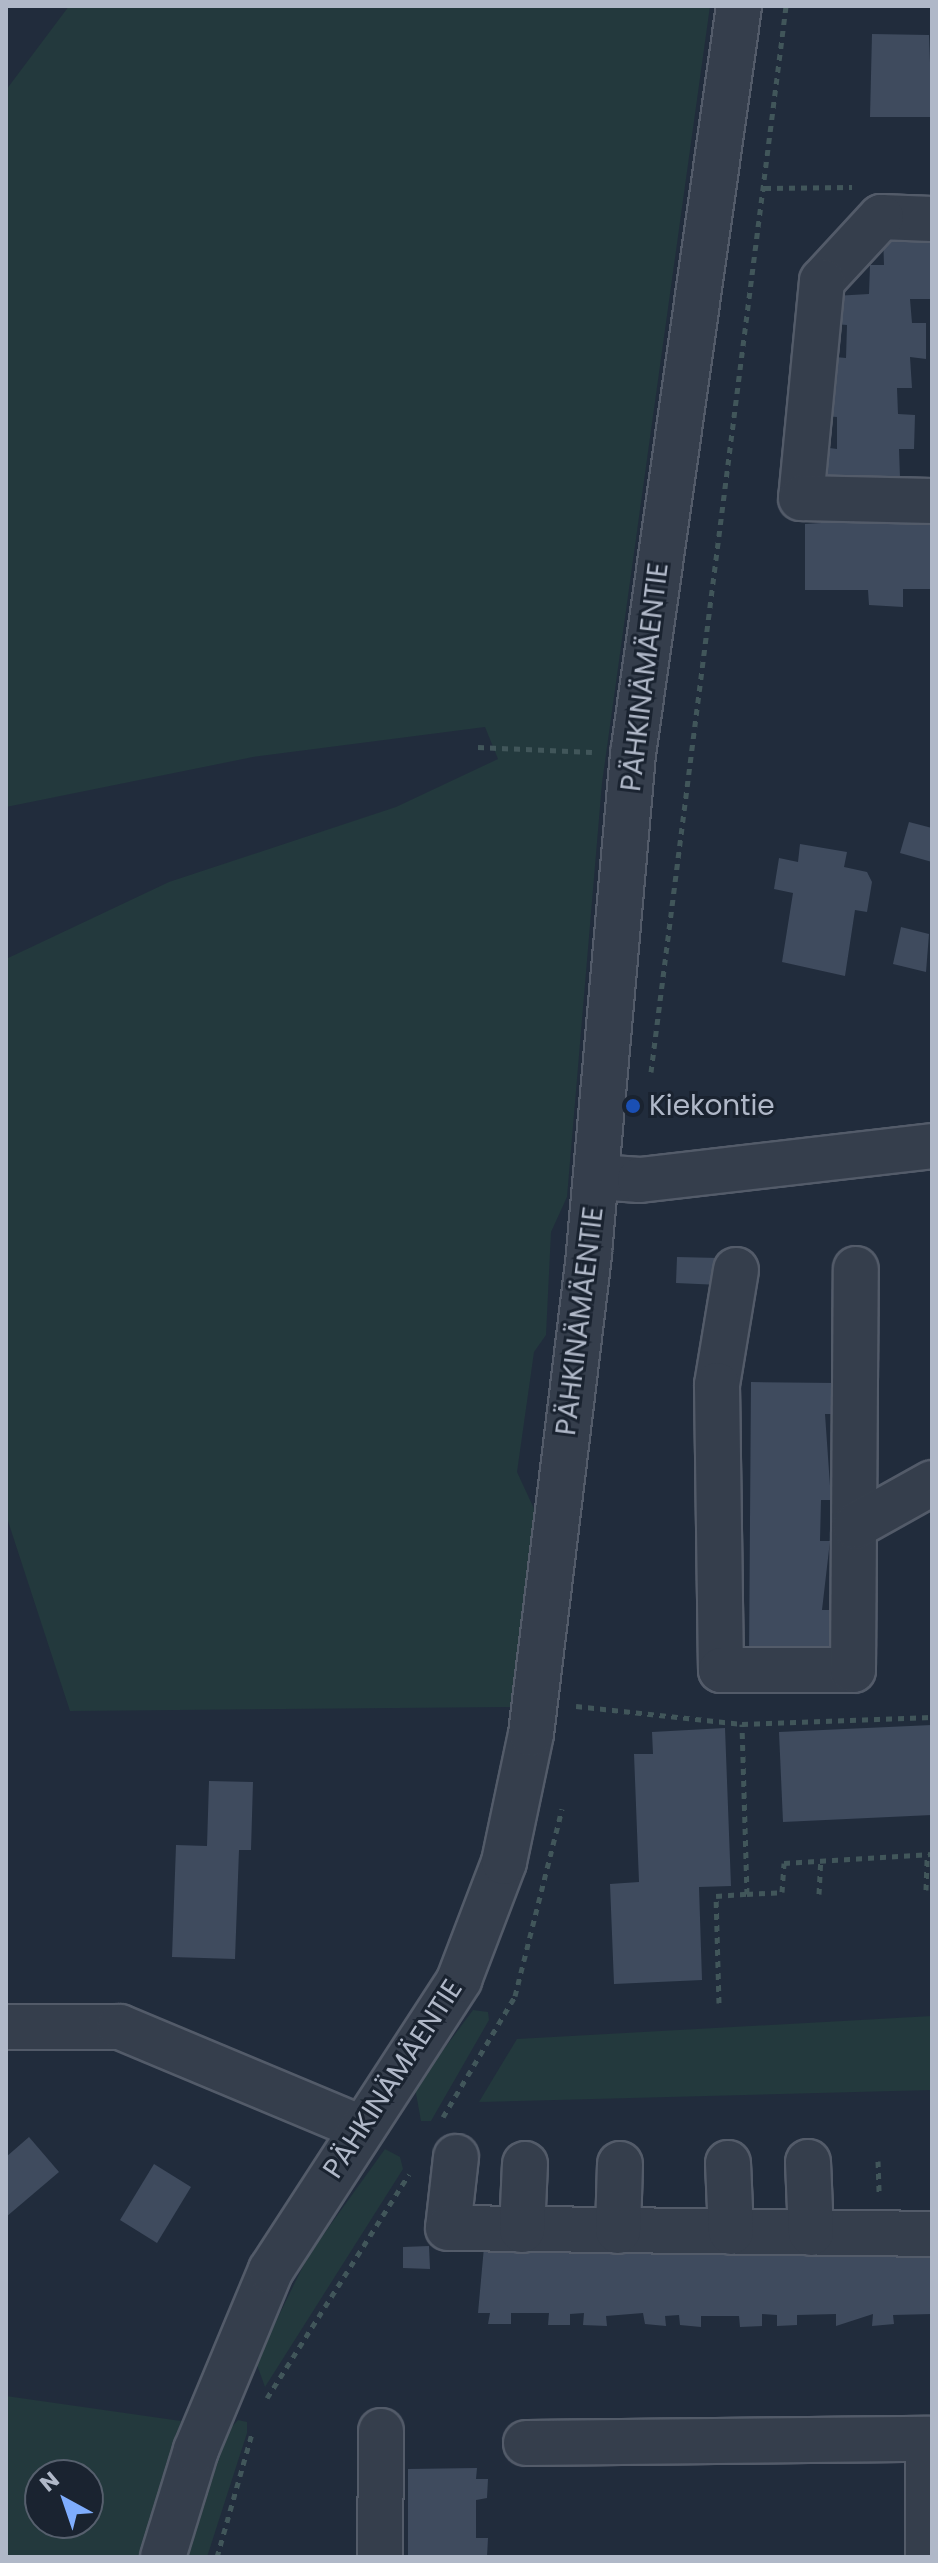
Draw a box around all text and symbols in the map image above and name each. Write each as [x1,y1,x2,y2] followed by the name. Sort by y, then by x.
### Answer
[614,561,676,793] street label: PÄHKINÄMÄENTIE
[649,1089,775,1123] place label: Kiekontie
[624,1097,642,1115] marker: Kiekontie
[549,1205,611,1437] street label: PÄHKINÄMÄENTIE
[316,1973,470,2185] street label: PÄHKINÄMÄENTIE
[24,2459,104,2539] north arrow
[33,2465,66,2499] text: N

